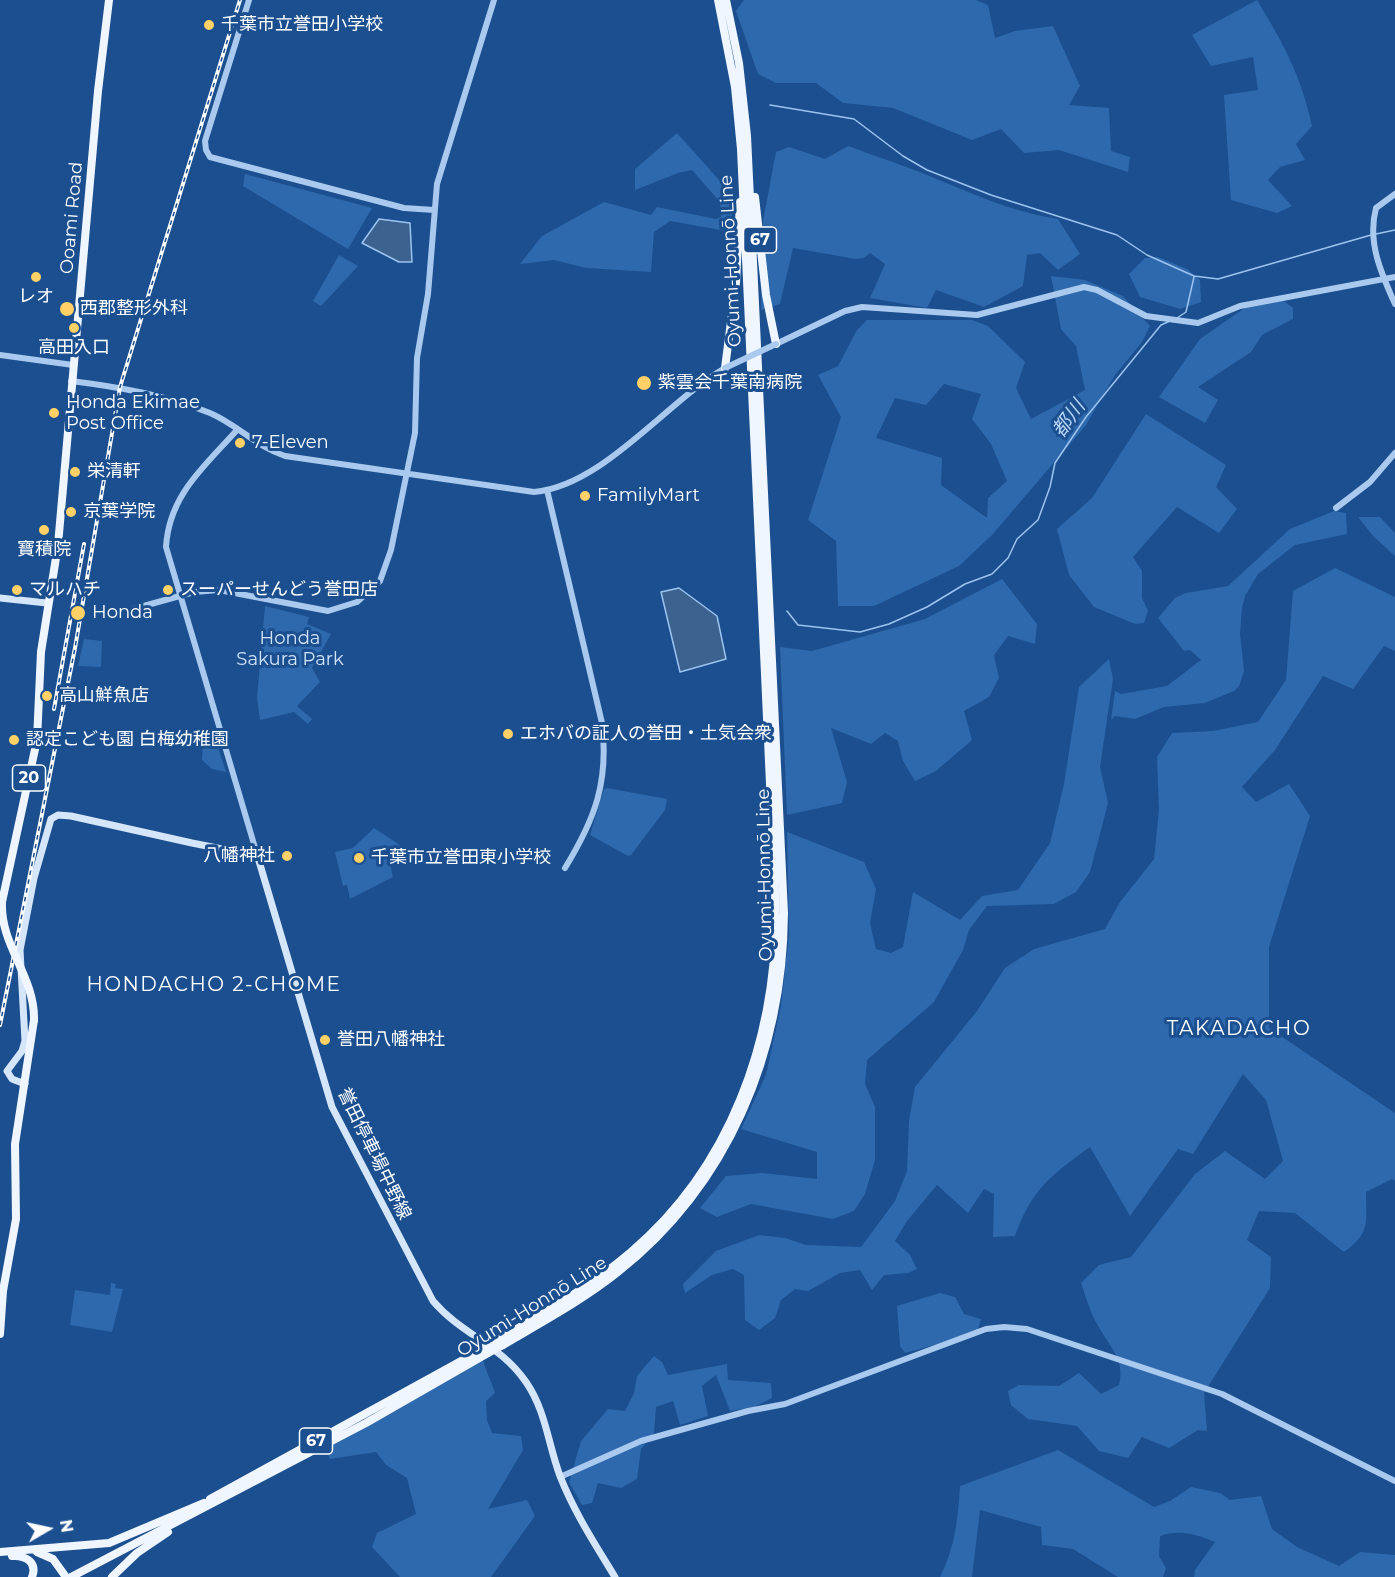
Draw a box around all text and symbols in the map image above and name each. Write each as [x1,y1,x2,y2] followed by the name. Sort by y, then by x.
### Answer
[221,14,383,36] place label: 千葉市立誉田小学校
[202,18,216,32] marker: 千葉市立誉田小学校
[56,161,88,275] street label: Ooami Road
[716,174,746,348] street label: Oyumi-Honnō Line
[744,227,777,253] road number: 67
[29,270,43,284] marker: レオ
[18,286,54,308] place label: レオ
[80,298,188,320] place label: 西郡整形外科
[58,300,76,318] marker: 西郡整形外科
[67,321,81,335] marker: 高田入口
[38,337,110,359] place label: 高田入口
[658,372,802,394] place label: 紫雲会千葉南病院
[635,374,653,392] marker: 紫雲会千葉南病院
[66,392,200,434] place label: Honda Ekimae Post Office
[1048,396,1090,442] water label: 都川
[47,406,61,420] marker: Honda Ekimae Post Office
[252,432,329,454] place label: 7-Eleven
[233,436,247,450] marker: 7-Eleven
[87,461,141,483] place label: 栄清軒
[68,465,82,479] marker: 栄清軒
[597,485,700,507] place label: FamilyMart
[578,489,592,503] marker: FamilyMart
[83,501,155,523] place label: 京葉学院
[64,505,78,519] marker: 京葉学院
[37,523,51,537] marker: 寶積院
[17,539,71,561] place label: 寶積院
[29,579,101,601] place label: マルハチ
[180,579,378,601] place label: スーパーせんどう誉田店
[10,583,24,597] marker: マルハチ
[161,583,175,597] marker: スーパーせんどう誉田店
[92,602,153,624] place label: Honda
[69,604,87,622] marker: Honda
[236,628,344,670] park label: Honda Sakura Park
[59,685,149,707] place label: 高山鮮魚店
[40,689,54,703] marker: 高山鮮魚店
[520,723,772,745] place label: エホバの証人の誉田・土気会衆
[501,727,515,741] marker: エホバの証人の誉田・土気会衆
[26,729,229,751] place label: 認定こども園 白梅幼稚園
[7,733,21,747] marker: 認定こども園 白梅幼稚園
[12,765,46,791] road number: 20
[753,789,777,961] street label: Oyumi-Honnō Line
[203,845,275,867] place label: 八幡神社
[371,847,551,869] place label: 千葉市立誉田東小学校
[280,849,294,863] marker: 八幡神社
[352,851,366,865] marker: 千葉市立誉田東小学校
[87,973,341,997] district label: HONDACHO 2-CHOME
[1167,1017,1311,1041] district label: TAKADACHO
[337,1029,445,1051] place label: 誉田八幡神社
[318,1033,332,1047] marker: 誉田八幡神社
[333,1085,415,1223] street label: 誉田停車場中野線
[453,1252,611,1362] street label: Oyumi-Honnō Line
[300,1428,332,1454] road number: 67
[18,1499,78,1559] north arrow
[56,1518,77,1534] text: N

